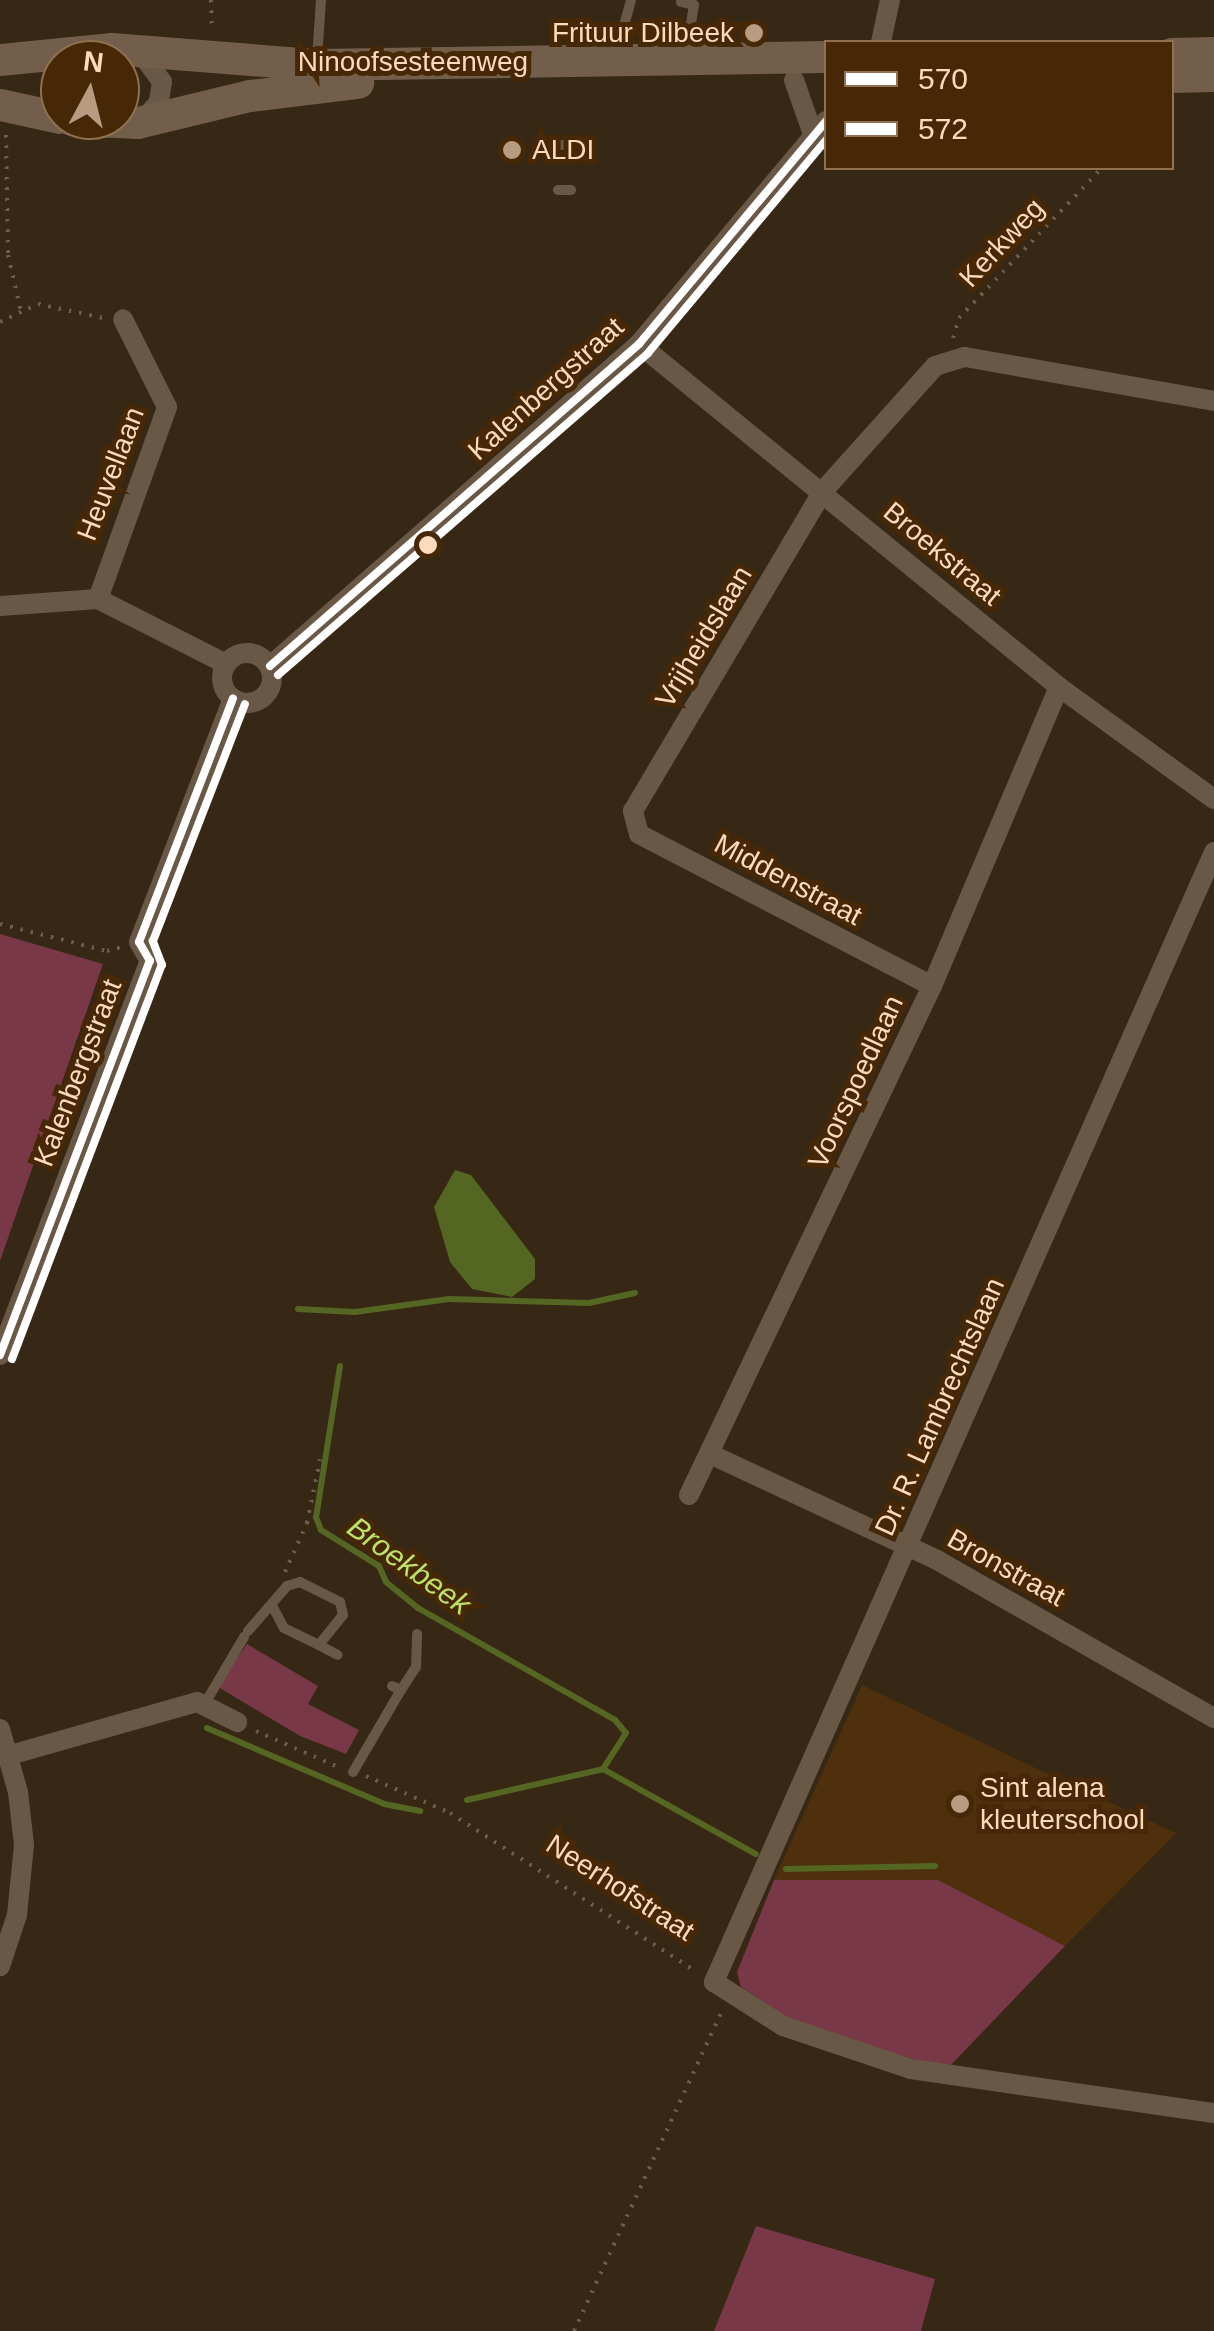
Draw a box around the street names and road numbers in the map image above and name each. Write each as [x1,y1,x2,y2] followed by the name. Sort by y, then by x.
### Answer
[298,45,528,79] street label: Ninoofsesteenweg
[953,192,1051,294] street label: Kerkweg
[461,310,631,468] street label: Kalenbergstraat
[70,403,152,545] street label: Heuvellaan
[876,495,1008,613] street label: Broekstraat
[649,560,759,714] street label: Vrijheidslaan
[709,827,867,933] street label: Middenstraat
[27,975,129,1171] street label: Kalenbergstraat
[801,990,911,1174] street label: Voorspoedlaan
[868,1273,1012,1541] street label: Dr. R. Lambrechtslaan
[941,1522,1071,1614] street label: Bronstraat
[540,1828,700,1948] street label: Neerhofstraat

